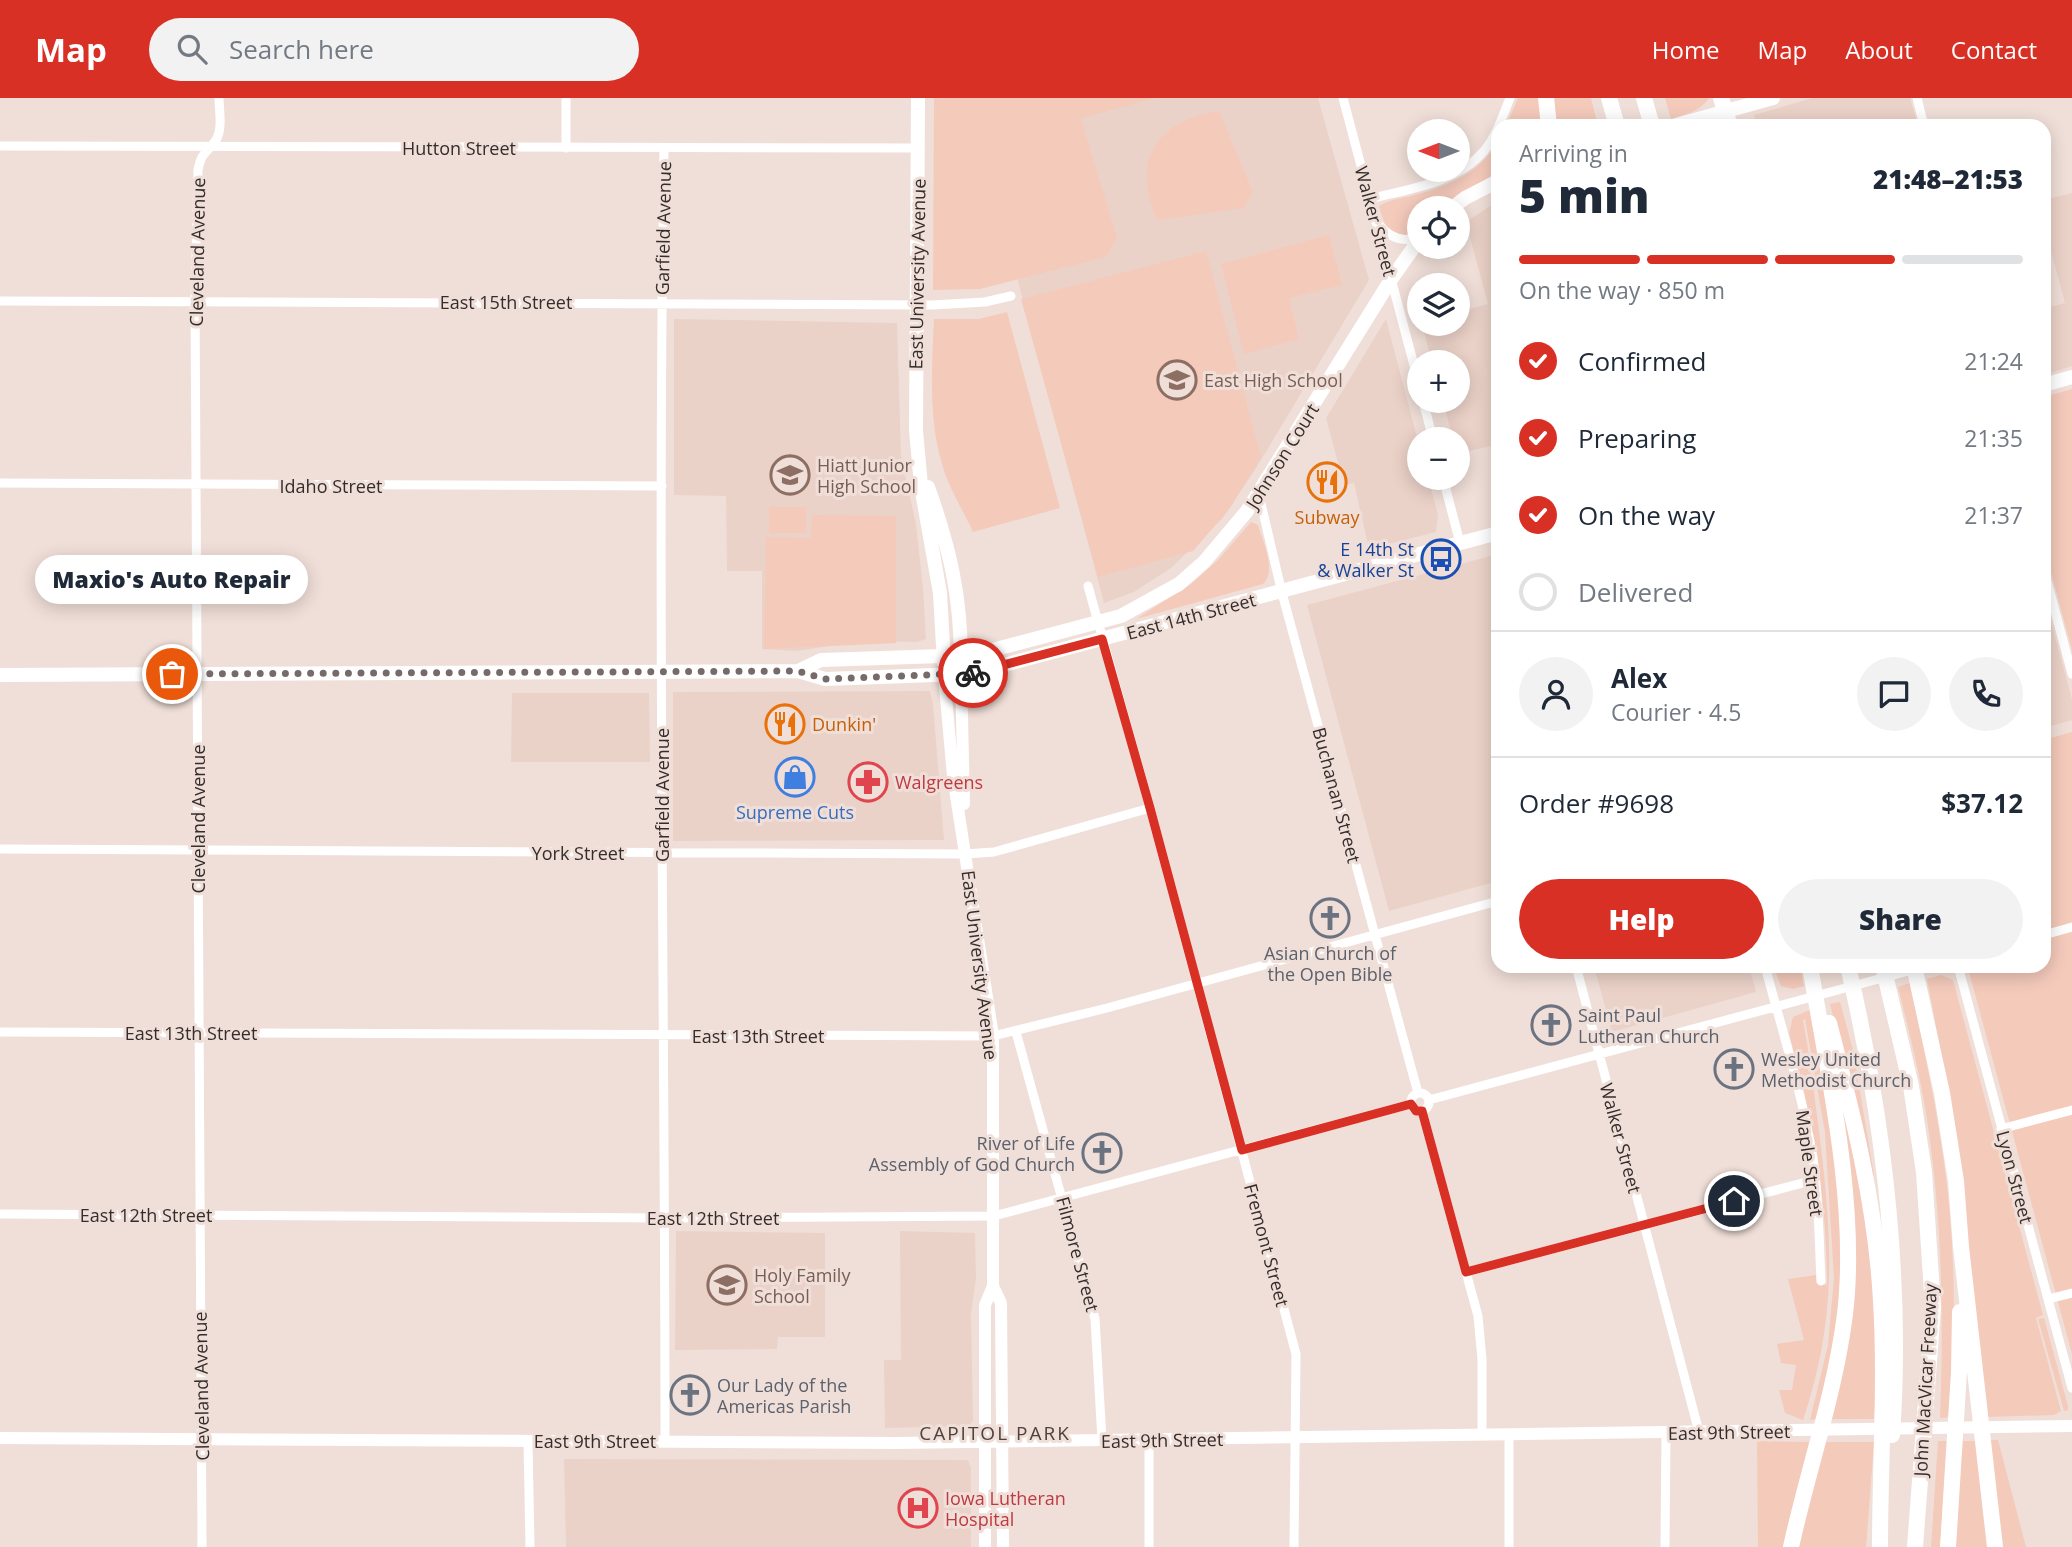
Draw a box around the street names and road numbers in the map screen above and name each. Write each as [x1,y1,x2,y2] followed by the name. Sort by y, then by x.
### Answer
[402,136,516,160] street label: Hutton Street
[650,161,676,295] street label: Garfield Avenue
[1350,163,1402,279] street label: Walker Street
[184,177,210,327] street label: Cleveland Avenue
[903,178,931,370] street label: East University Avenue
[440,290,572,314] street label: East 15th Street
[1239,399,1324,515] street label: Johnson Court
[280,474,382,498] street label: Idaho Street
[1124,587,1258,645] street label: East 14th Street
[1307,725,1367,865] street label: Buchanan Street
[650,728,674,862] street label: Garfield Avenue
[186,744,210,894] street label: Cleveland Avenue
[532,841,624,865] street label: York Street
[956,869,1004,1061] street label: East University Avenue
[125,1021,257,1045] street label: East 13th Street
[692,1024,824,1048] street label: East 13th Street
[1595,1080,1647,1196] street label: Walker Street
[1791,1108,1829,1218] street label: Maple Street
[1991,1128,2039,1226] street label: Lyon Street
[1239,1181,1295,1309] street label: Fremont Street
[1051,1194,1105,1314] street label: Filmore Street
[80,1203,212,1227] street label: East 12th Street
[647,1206,779,1230] street label: East 12th Street
[1908,1282,1942,1479] street label: John MacVicar Freeway
[188,1311,214,1461] street label: Cleveland Avenue
[1668,1419,1790,1445] street label: East 9th Street
[1101,1427,1223,1453] street label: East 9th Street
[534,1429,656,1453] street label: East 9th Street

